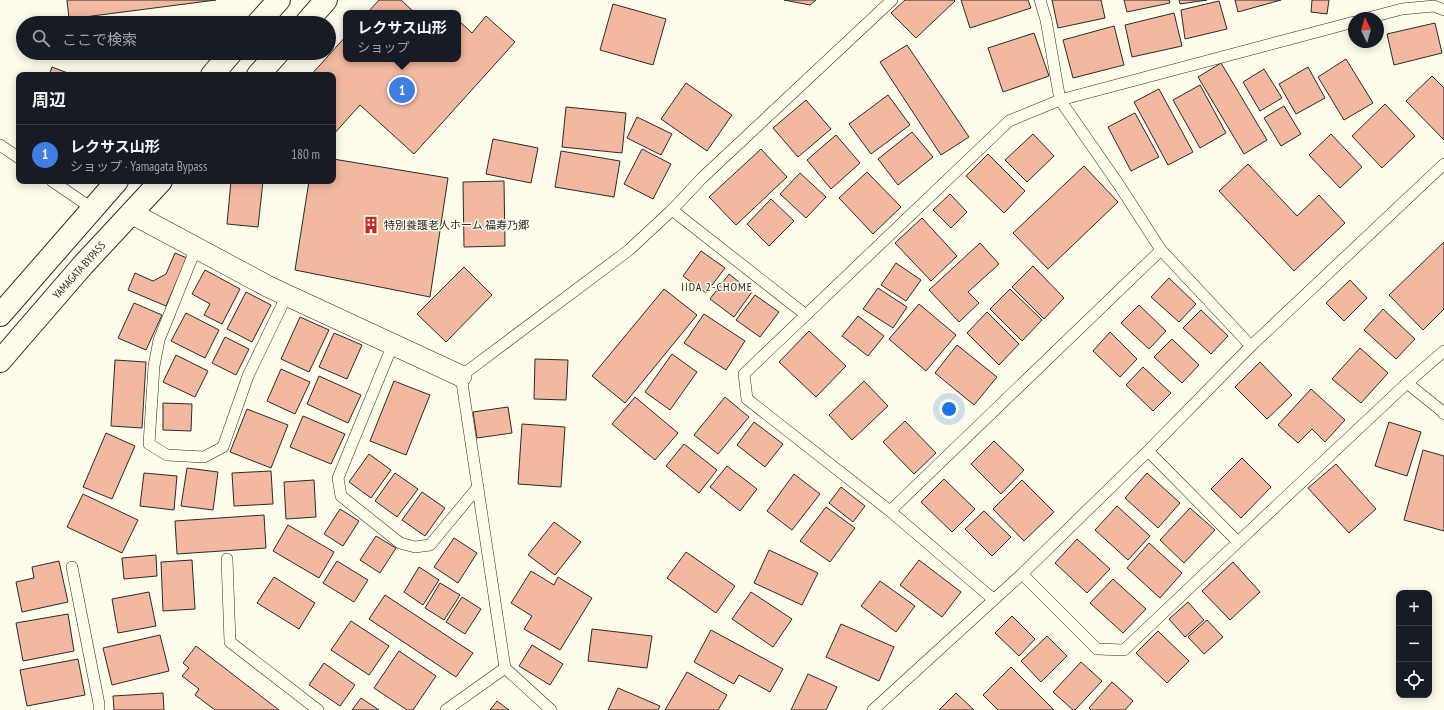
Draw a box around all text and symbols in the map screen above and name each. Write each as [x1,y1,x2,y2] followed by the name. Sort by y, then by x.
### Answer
[343,10,461,62] popup
[1348,12,1384,48] north arrow
[16,16,336,60] search box
[357,18,447,37] text: レクサス山形
[30,27,52,49] icon: search
[62,30,137,49] text: ここで検索
[357,39,409,56] text: ショップ
[389,75,415,105] pin: 1
[32,89,66,111] text: 周辺
[70,137,160,156] text: レクサス山形
[42,146,48,163] text: 1
[291,146,320,163] text: 180 m
[70,158,207,175] text: ショップ · Yamagata Bypass
[361,215,381,235] building icon: 特別養護老人ホーム 福寿乃郷
[384,218,529,232] place label: 特別養護老人ホーム 福寿乃郷
[50,238,109,302] street label: YAMAGATA BYPASS
[681,279,753,294] district label: IIDA 2-CHOME
[939,399,959,419] your location
[1396,590,1432,698] map controls
[1396,590,1432,626] button: +
[1396,626,1432,662] button: −
[1396,662,1432,698] button: locate

